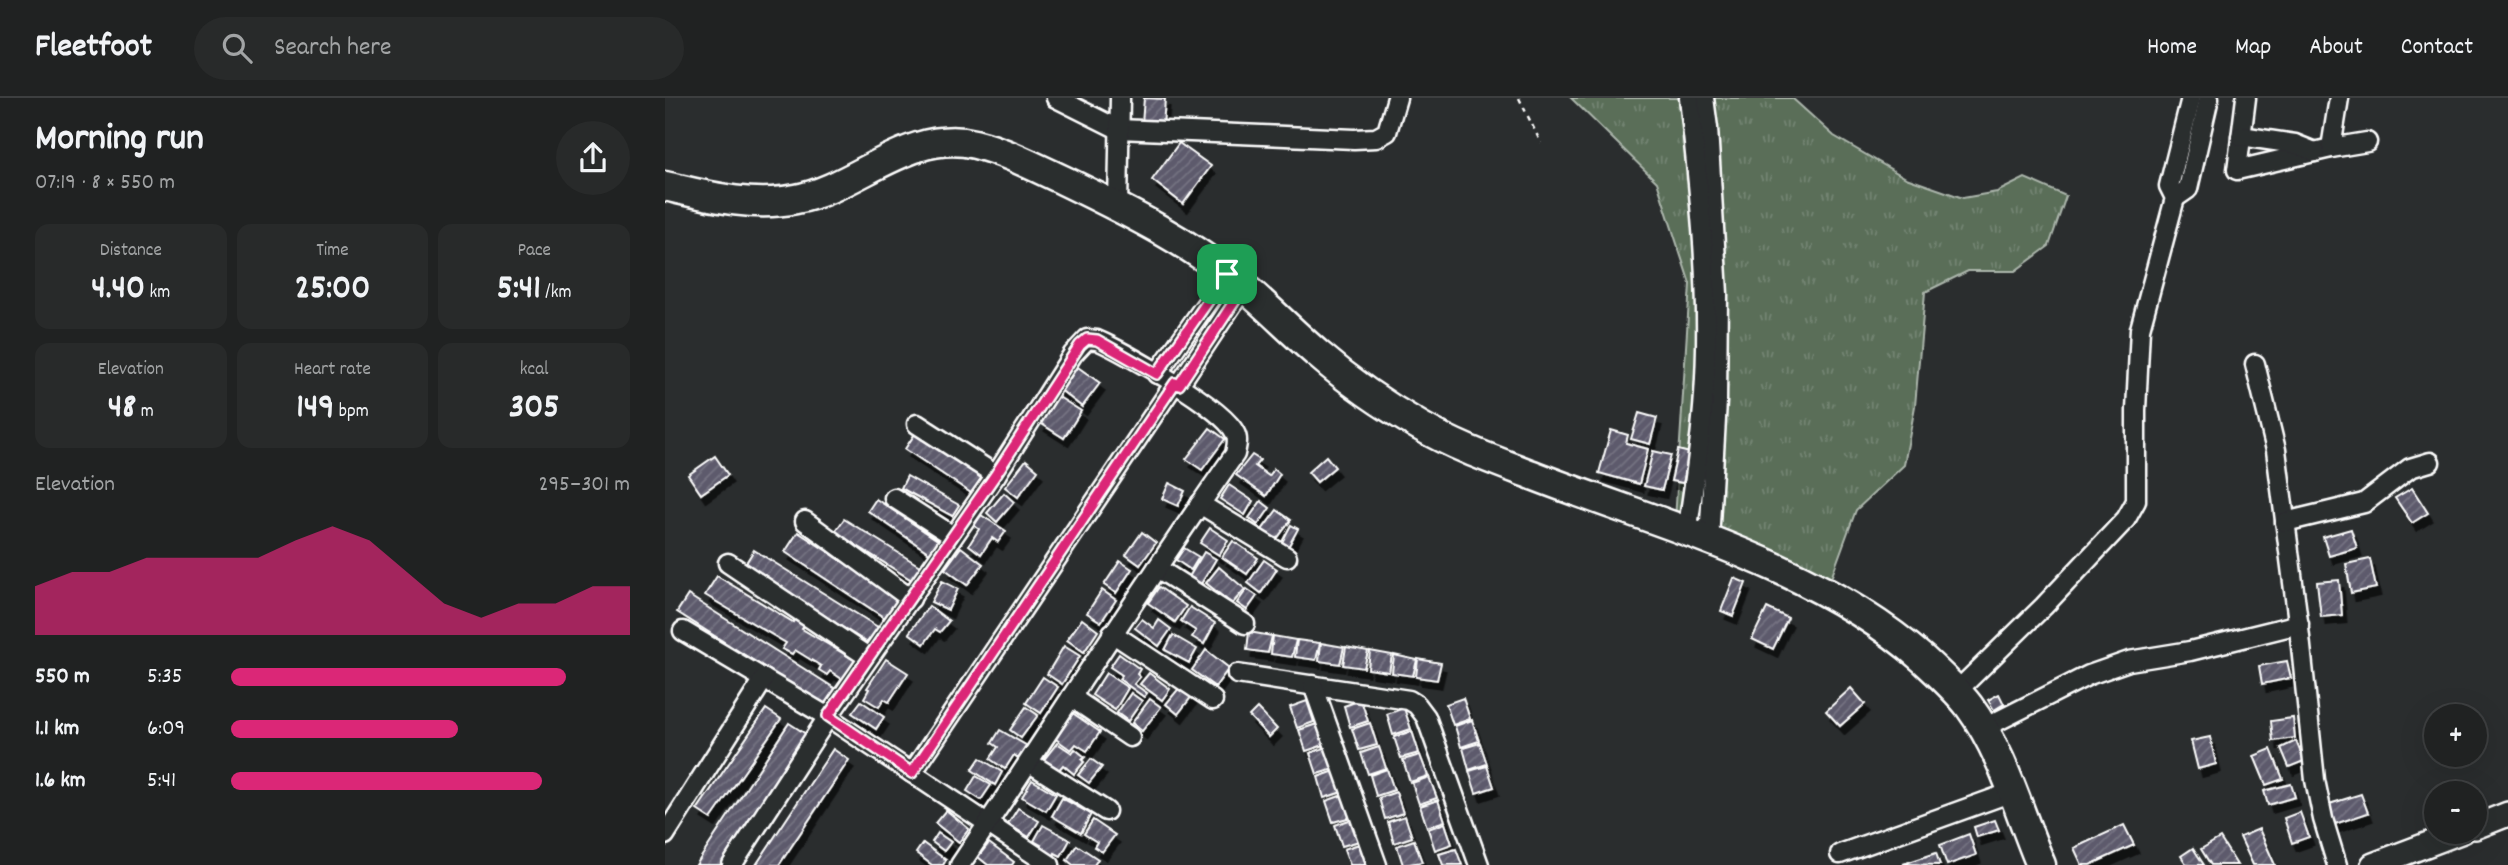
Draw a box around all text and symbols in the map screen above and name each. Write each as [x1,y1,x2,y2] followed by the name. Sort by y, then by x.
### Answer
[194,17,684,80] search box
[35,25,152,72] text: Fleetfoot
[218,29,256,67] icon: search
[274,30,391,67] text: Search here
[2147,31,2197,65] text: Home
[2235,31,2271,65] text: Map
[2309,31,2363,65] text: About
[2401,31,2473,65] text: Contact
[35,113,204,168] text: Morning run
[556,121,630,195] button: share
[35,167,175,200] text: 07:19 · 8 × 550 m
[100,238,162,265] text: Distance
[316,238,349,265] text: Time
[517,238,551,265] text: Pace
[1197,244,1257,304] pin
[1208,255,1246,293] icon: arrive
[91,265,145,315] text: 4.40
[295,265,370,315] text: 25:00
[497,265,541,315] text: 5:41
[145,280,170,307] text: km
[541,280,572,307] text: /km
[98,357,164,384] text: Elevation
[294,357,371,384] text: Heart rate
[520,357,549,384] text: kcal
[108,384,136,434] text: 48
[296,384,334,434] text: 149
[509,384,560,434] text: 305
[136,399,154,426] text: m
[334,399,369,426] text: bpm
[35,469,115,502] text: Elevation
[539,469,630,502] text: 295–301 m
[35,661,90,694] text: 550 m
[147,661,182,694] text: 5:35
[2424,704,2487,844] map controls
[2424,704,2487,767] button: +
[35,713,79,746] text: 1.1 km
[147,713,185,746] text: 6:09
[35,765,86,798] text: 1.6 km
[147,765,176,798] text: 5:41
[2424,781,2487,844] button: −

